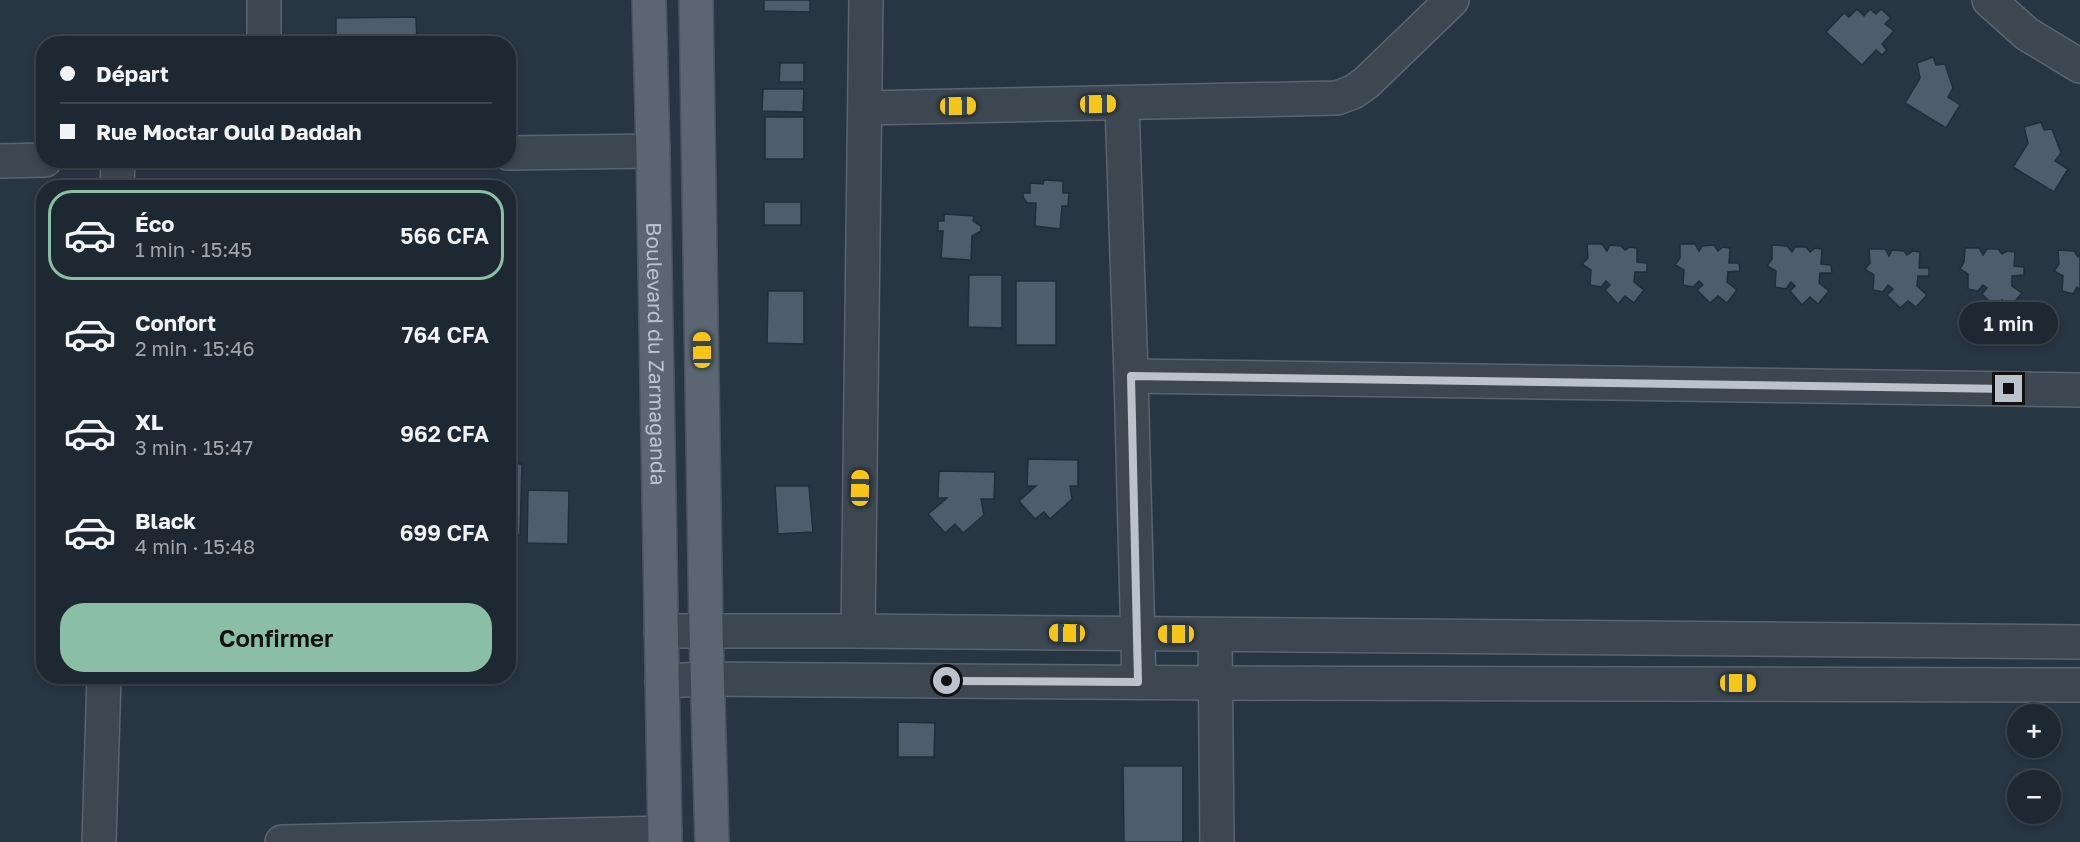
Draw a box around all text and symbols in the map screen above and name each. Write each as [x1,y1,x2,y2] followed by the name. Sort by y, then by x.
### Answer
[96,60,169,87] text: Départ
[1080,95,1116,113] car
[940,97,976,115] car
[96,118,362,145] text: Rue Moctar Ould Daddah
[63,208,117,262] icon: car
[135,210,174,237] text: Éco
[400,222,489,249] text: 566 CFA
[641,222,672,486] street label: Boulevard du Zarmaganda
[135,237,252,261] text: 1 min · 15:45
[1960,302,2058,344] callout: 1 min
[63,307,117,361] icon: car
[135,309,216,336] text: Confort
[1983,311,2034,335] text: 1 min
[402,321,489,348] text: 764 CFA
[693,332,711,368] car
[135,336,255,360] text: 2 min · 15:46
[1995,375,2022,402] route end
[63,406,117,460] icon: car
[135,408,163,435] text: XL
[400,420,489,447] text: 962 CFA
[135,435,253,459] text: 3 min · 15:47
[851,470,869,506] car
[63,505,117,559] icon: car
[135,507,196,534] text: Black
[400,519,489,546] text: 699 CFA
[135,534,255,558] text: 4 min · 15:48
[60,603,492,672] button: Confirmer
[1049,624,1085,642] car
[1158,625,1194,643] car
[933,667,960,694] route start
[1720,674,1756,692] car
[2007,704,2061,824] map controls
[2007,704,2061,758] button: +
[2007,770,2061,824] button: −

